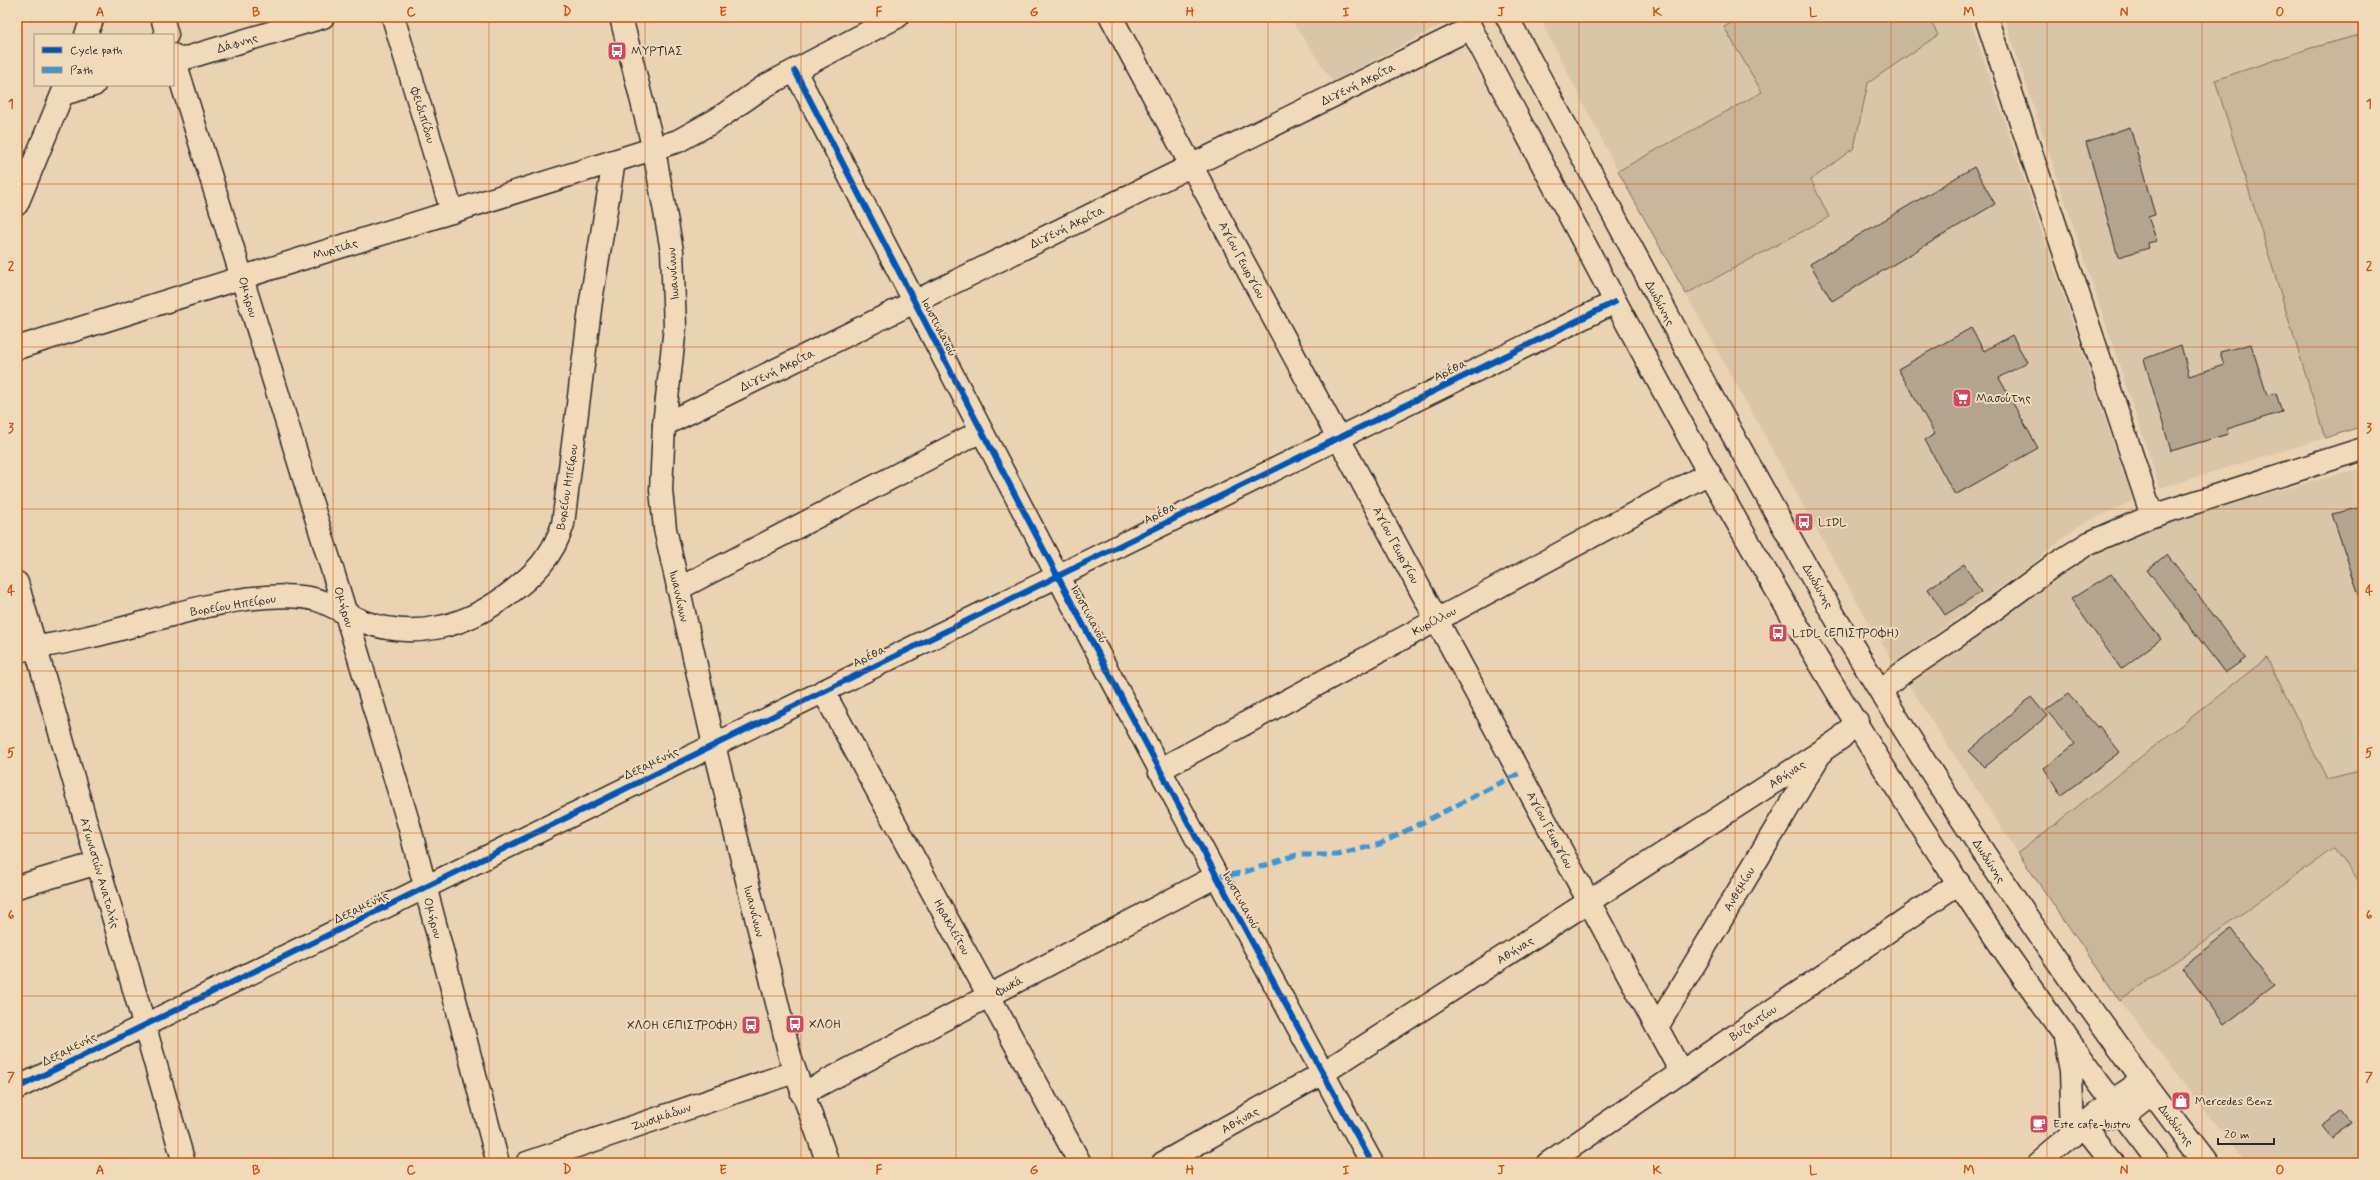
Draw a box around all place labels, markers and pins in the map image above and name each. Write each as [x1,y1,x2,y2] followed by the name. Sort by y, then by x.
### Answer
[606,40,628,62] bus stop icon: ΜΥΡΤΙΑΣ
[631,44,683,60] place label: ΜΥΡΤΙΑΣ
[1951,387,1973,409] supermarket icon: Μασούτης
[1976,391,2031,407] place label: Μασούτης
[1793,511,1815,533] bus stop icon: LIDL
[1818,515,1847,531] place label: LIDL
[1767,622,1789,644] bus stop icon: LIDL (ΕΠΙΣΤΡΟΦΗ)
[1792,626,1899,642] place label: LIDL (ΕΠΙΣΤΡΟΦΗ)
[784,1013,806,1035] bus stop icon: ΧΛΟΗ
[740,1014,762,1036] bus stop icon: ΧΛΟΗ (ΕΠΙΣΤΡΟΦΗ)
[809,1017,841,1033] place label: ΧΛΟΗ
[627,1018,738,1034] place label: ΧΛΟΗ (ΕΠΙΣΤΡΟΦΗ)
[2170,1090,2192,1112] shop icon: Mercedes Benz
[2195,1094,2273,1110] place label: Mercedes Benz
[2028,1113,2050,1135] cafe icon: Este cafe-bistro
[2053,1117,2131,1133] place label: Este cafe-bistro

